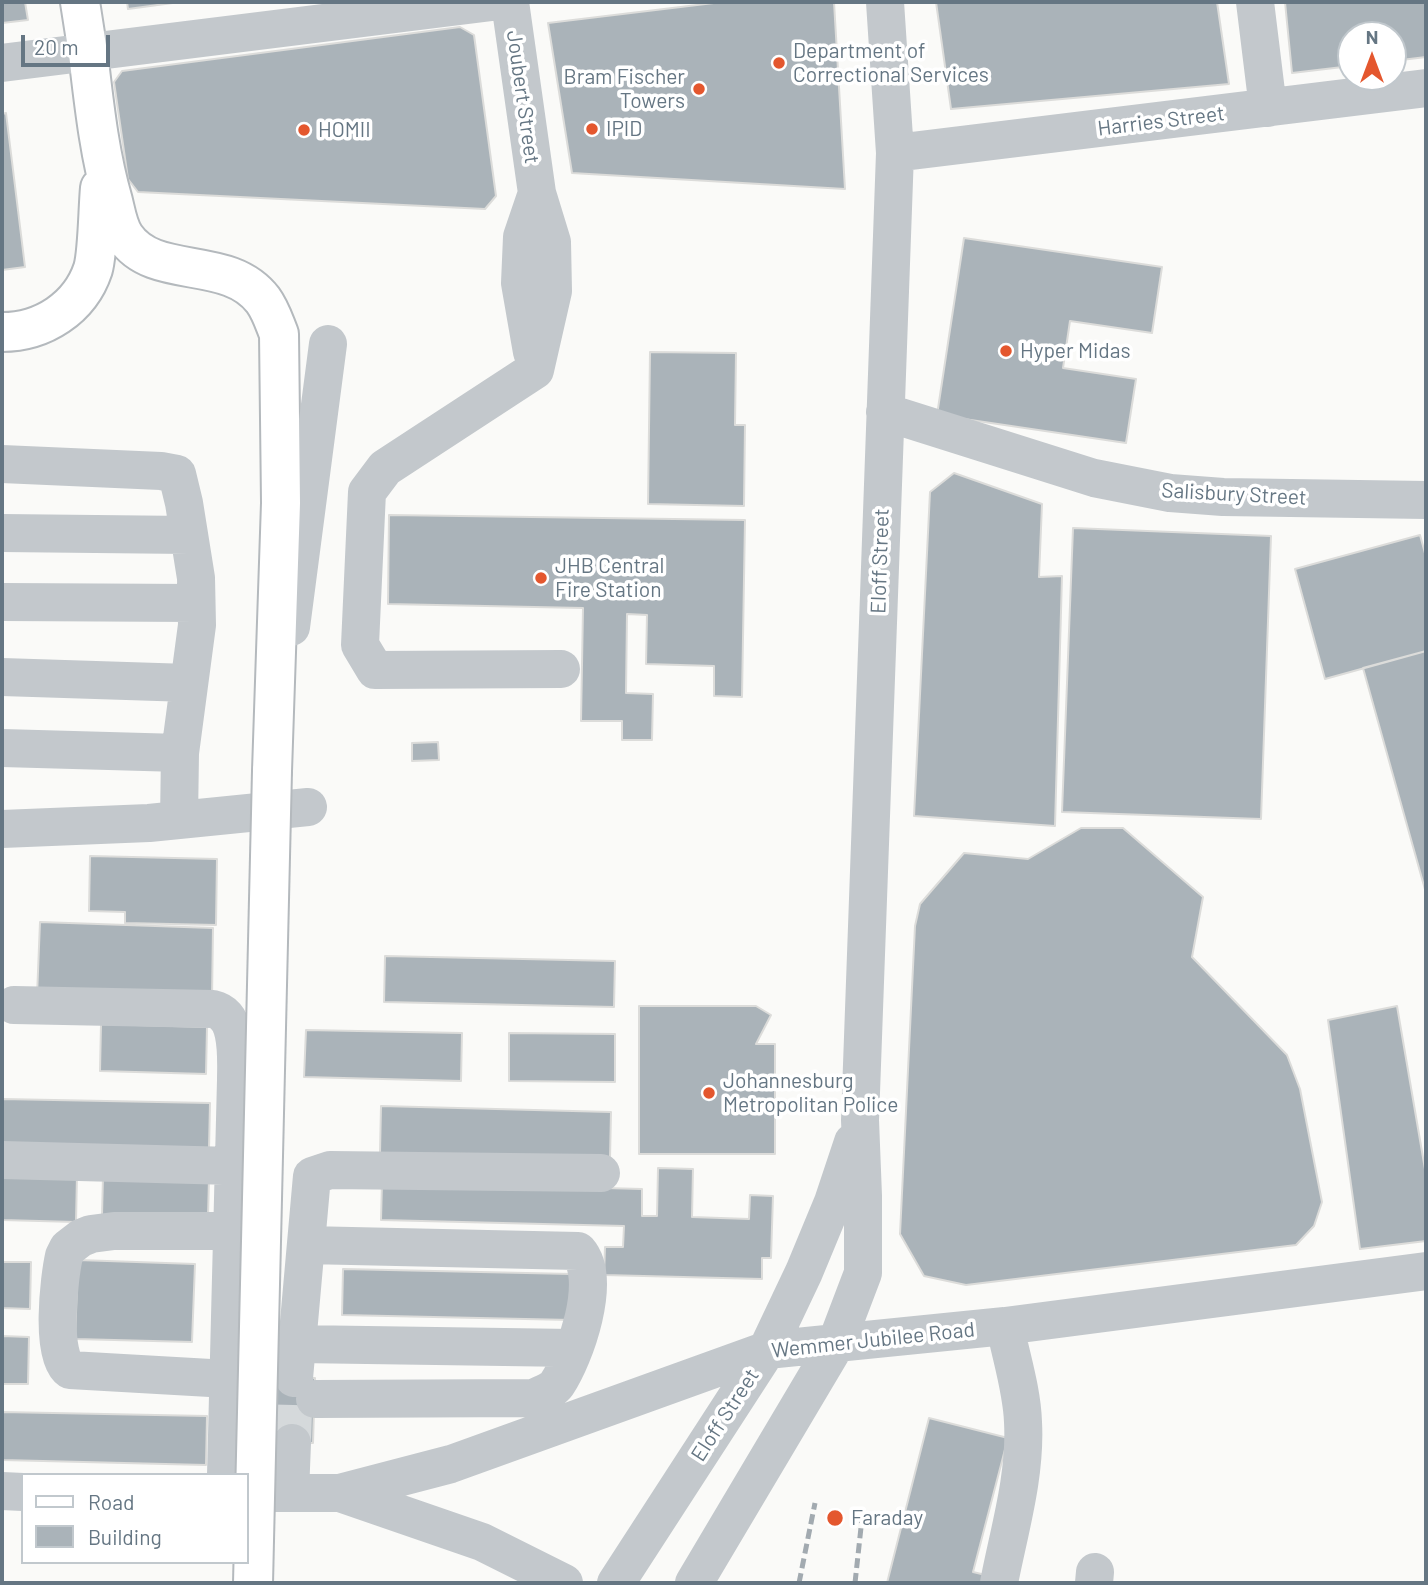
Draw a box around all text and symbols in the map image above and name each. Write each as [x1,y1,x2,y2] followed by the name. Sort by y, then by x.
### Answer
[24,21,114,65] scale bar
[1337,21,1407,91] north arrow
[1366,25,1378,48] text: N
[501,29,545,165] street label: Joubert Street
[34,34,79,59] text: 20 m
[793,38,989,88] place label: Department of Correctional Services
[771,55,787,71] marker: Department of Correctional Services
[564,64,685,114] place label: Bram Fischer Towers
[691,81,707,97] marker: Bram Fischer Towers
[1096,101,1226,141] street label: Harries Street
[606,116,642,142] place label: IPID
[318,117,371,143] place label: HOMII
[584,121,600,137] marker: IPID
[296,122,312,138] marker: HOMII
[1020,338,1131,364] place label: Hyper Midas
[998,343,1014,359] marker: Hyper Midas
[1161,478,1307,510] street label: Salisbury Street
[866,508,894,614] street label: Eloff Street
[555,553,664,603] place label: JHB Central Fire Station
[533,570,549,586] marker: JHB Central Fire Station
[723,1068,898,1118] place label: Johannesburg Metropolitan Police
[701,1085,717,1101] marker: Johannesburg Metropolitan Police
[770,1317,976,1363] street label: Wemmer Jubilee Road
[686,1364,764,1466] street label: Eloff Street
[21,1473,248,1564] legend
[88,1489,134,1514] text: Road
[851,1505,923,1531] place label: Faraday
[825,1508,845,1528] marker: Faraday
[88,1524,162,1549] text: Building

